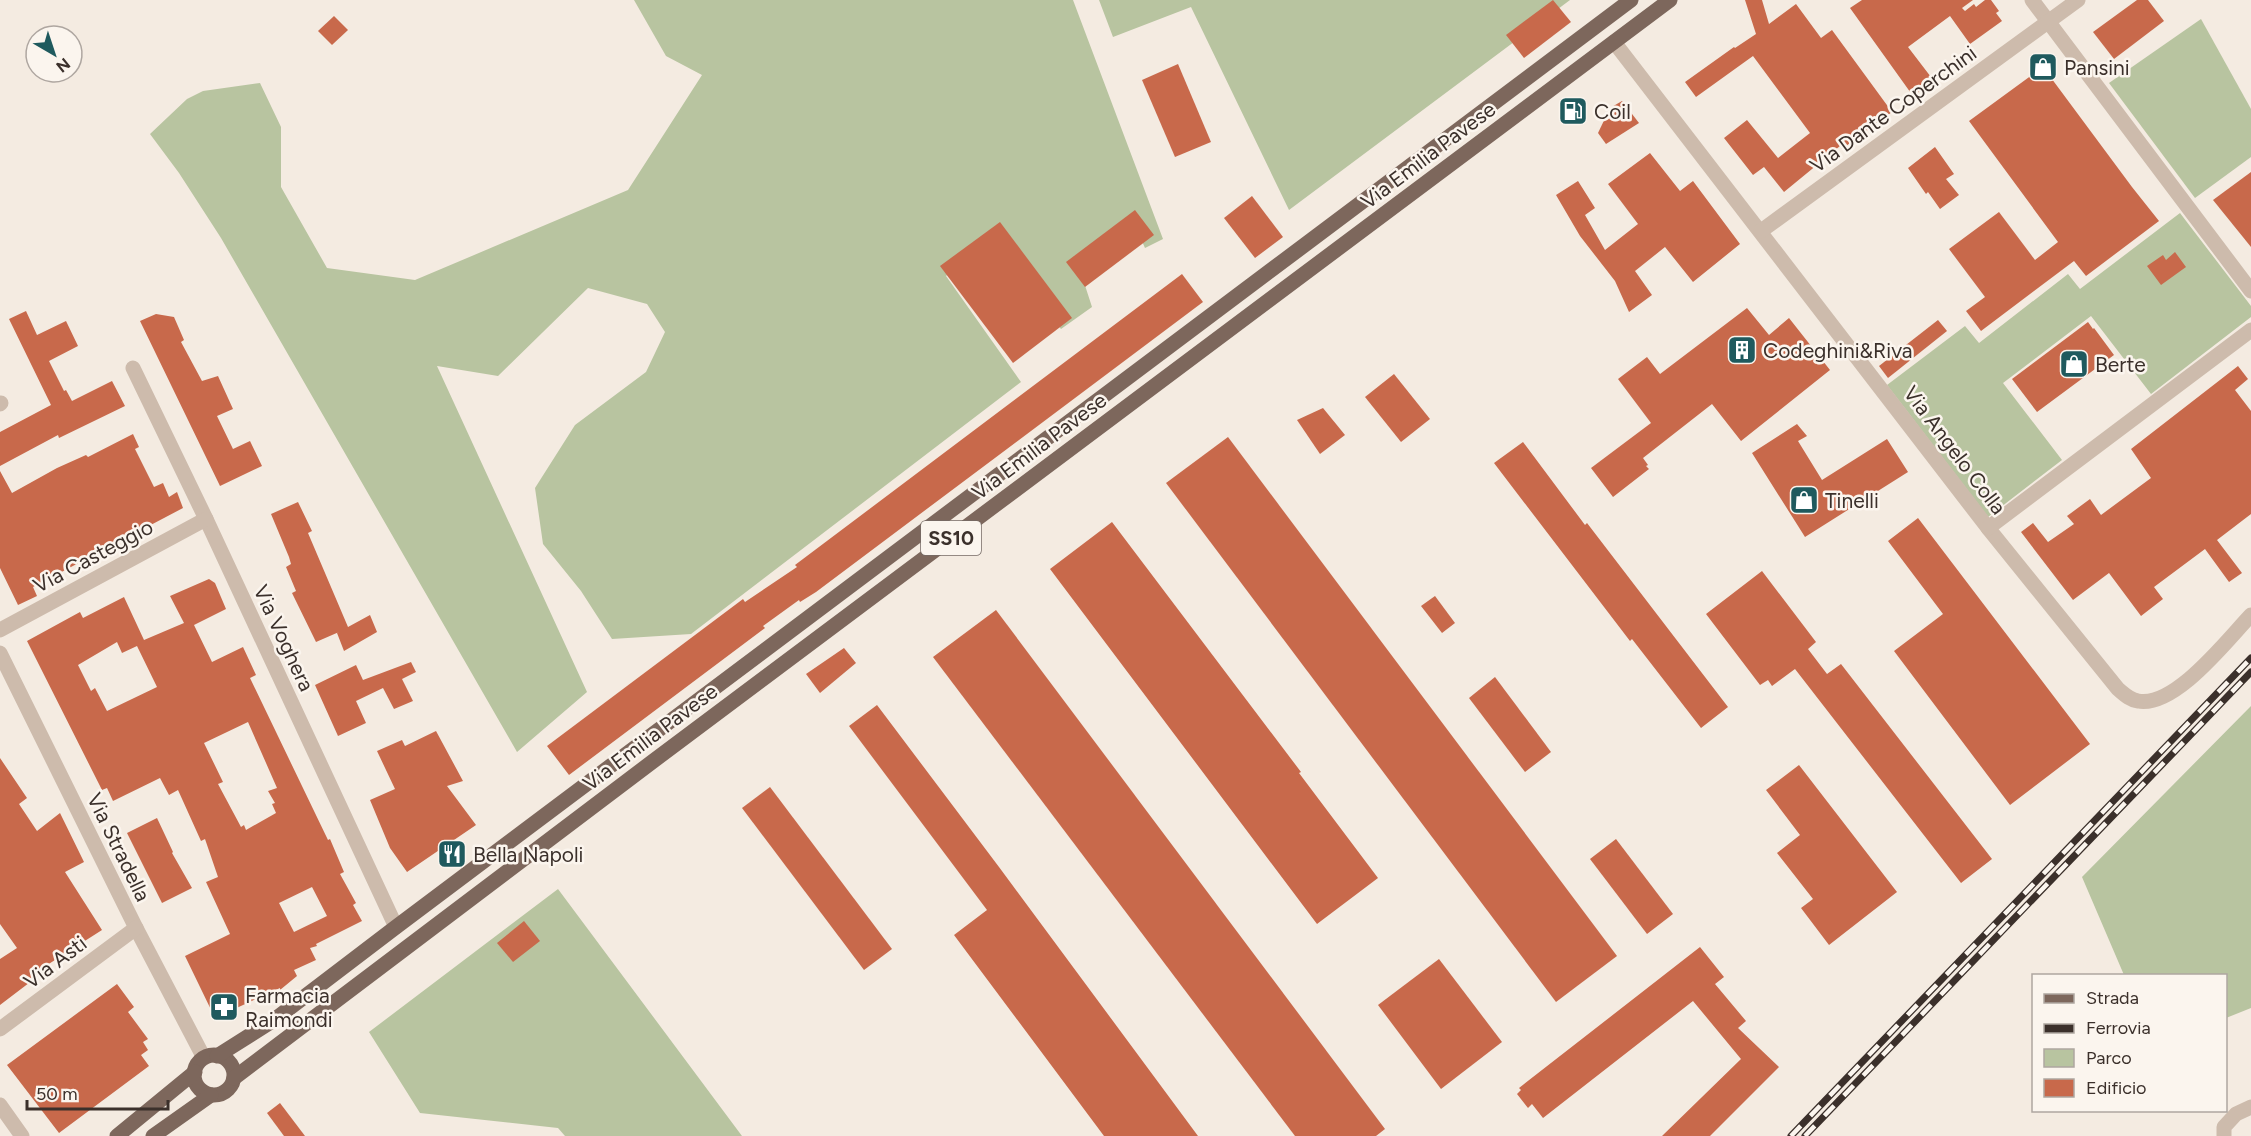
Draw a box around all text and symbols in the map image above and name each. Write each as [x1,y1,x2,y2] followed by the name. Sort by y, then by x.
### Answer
[24,24,84,84] north arrow
[1805,40,1981,178] street label: Via Dante Coperchini
[2027,51,2059,83] shop icon: Pansini
[52,54,74,77] text: N
[2064,55,2130,80] place label: Pansini
[1557,95,1589,127] fuel station icon: Coil
[1356,96,1500,214] street label: Via Emilia Pavese
[1594,99,1631,124] place label: Coil
[1726,334,1758,366] building icon: Codeghini&Riva
[1763,338,1913,363] place label: Codeghini&Riva
[2058,348,2090,380] shop icon: Berte
[2095,352,2146,377] place label: Berte
[1899,381,2011,519] street label: Via Angelo Colla
[967,387,1111,505] street label: Via Emilia Pavese
[1788,484,1820,516] shop icon: Tinelli
[1825,488,1879,513] place label: Tinelli
[29,514,157,598] street label: Via Casteggio
[921,521,981,555] road number: SS10
[248,581,320,695] street label: Via Voghera
[578,678,722,796] street label: Via Emilia Pavese
[82,789,156,905] street label: Via Stradella
[436,838,468,870] restaurant icon: Bella Napoli
[473,842,583,867] place label: Bella Napoli
[19,930,91,994] street label: Via Asti
[2032,974,2227,1112] legend
[245,983,333,1032] place label: Farmacia Raimondi
[2086,987,2139,1009] text: Strada
[208,991,240,1023] pharmacy icon: Farmacia Raimondi
[2086,1017,2151,1039] text: Ferrovia
[2086,1047,2132,1069] text: Parco
[27,1073,168,1111] scale bar
[2086,1077,2147,1099] text: Edificio
[36,1083,78,1105] text: 50 m

